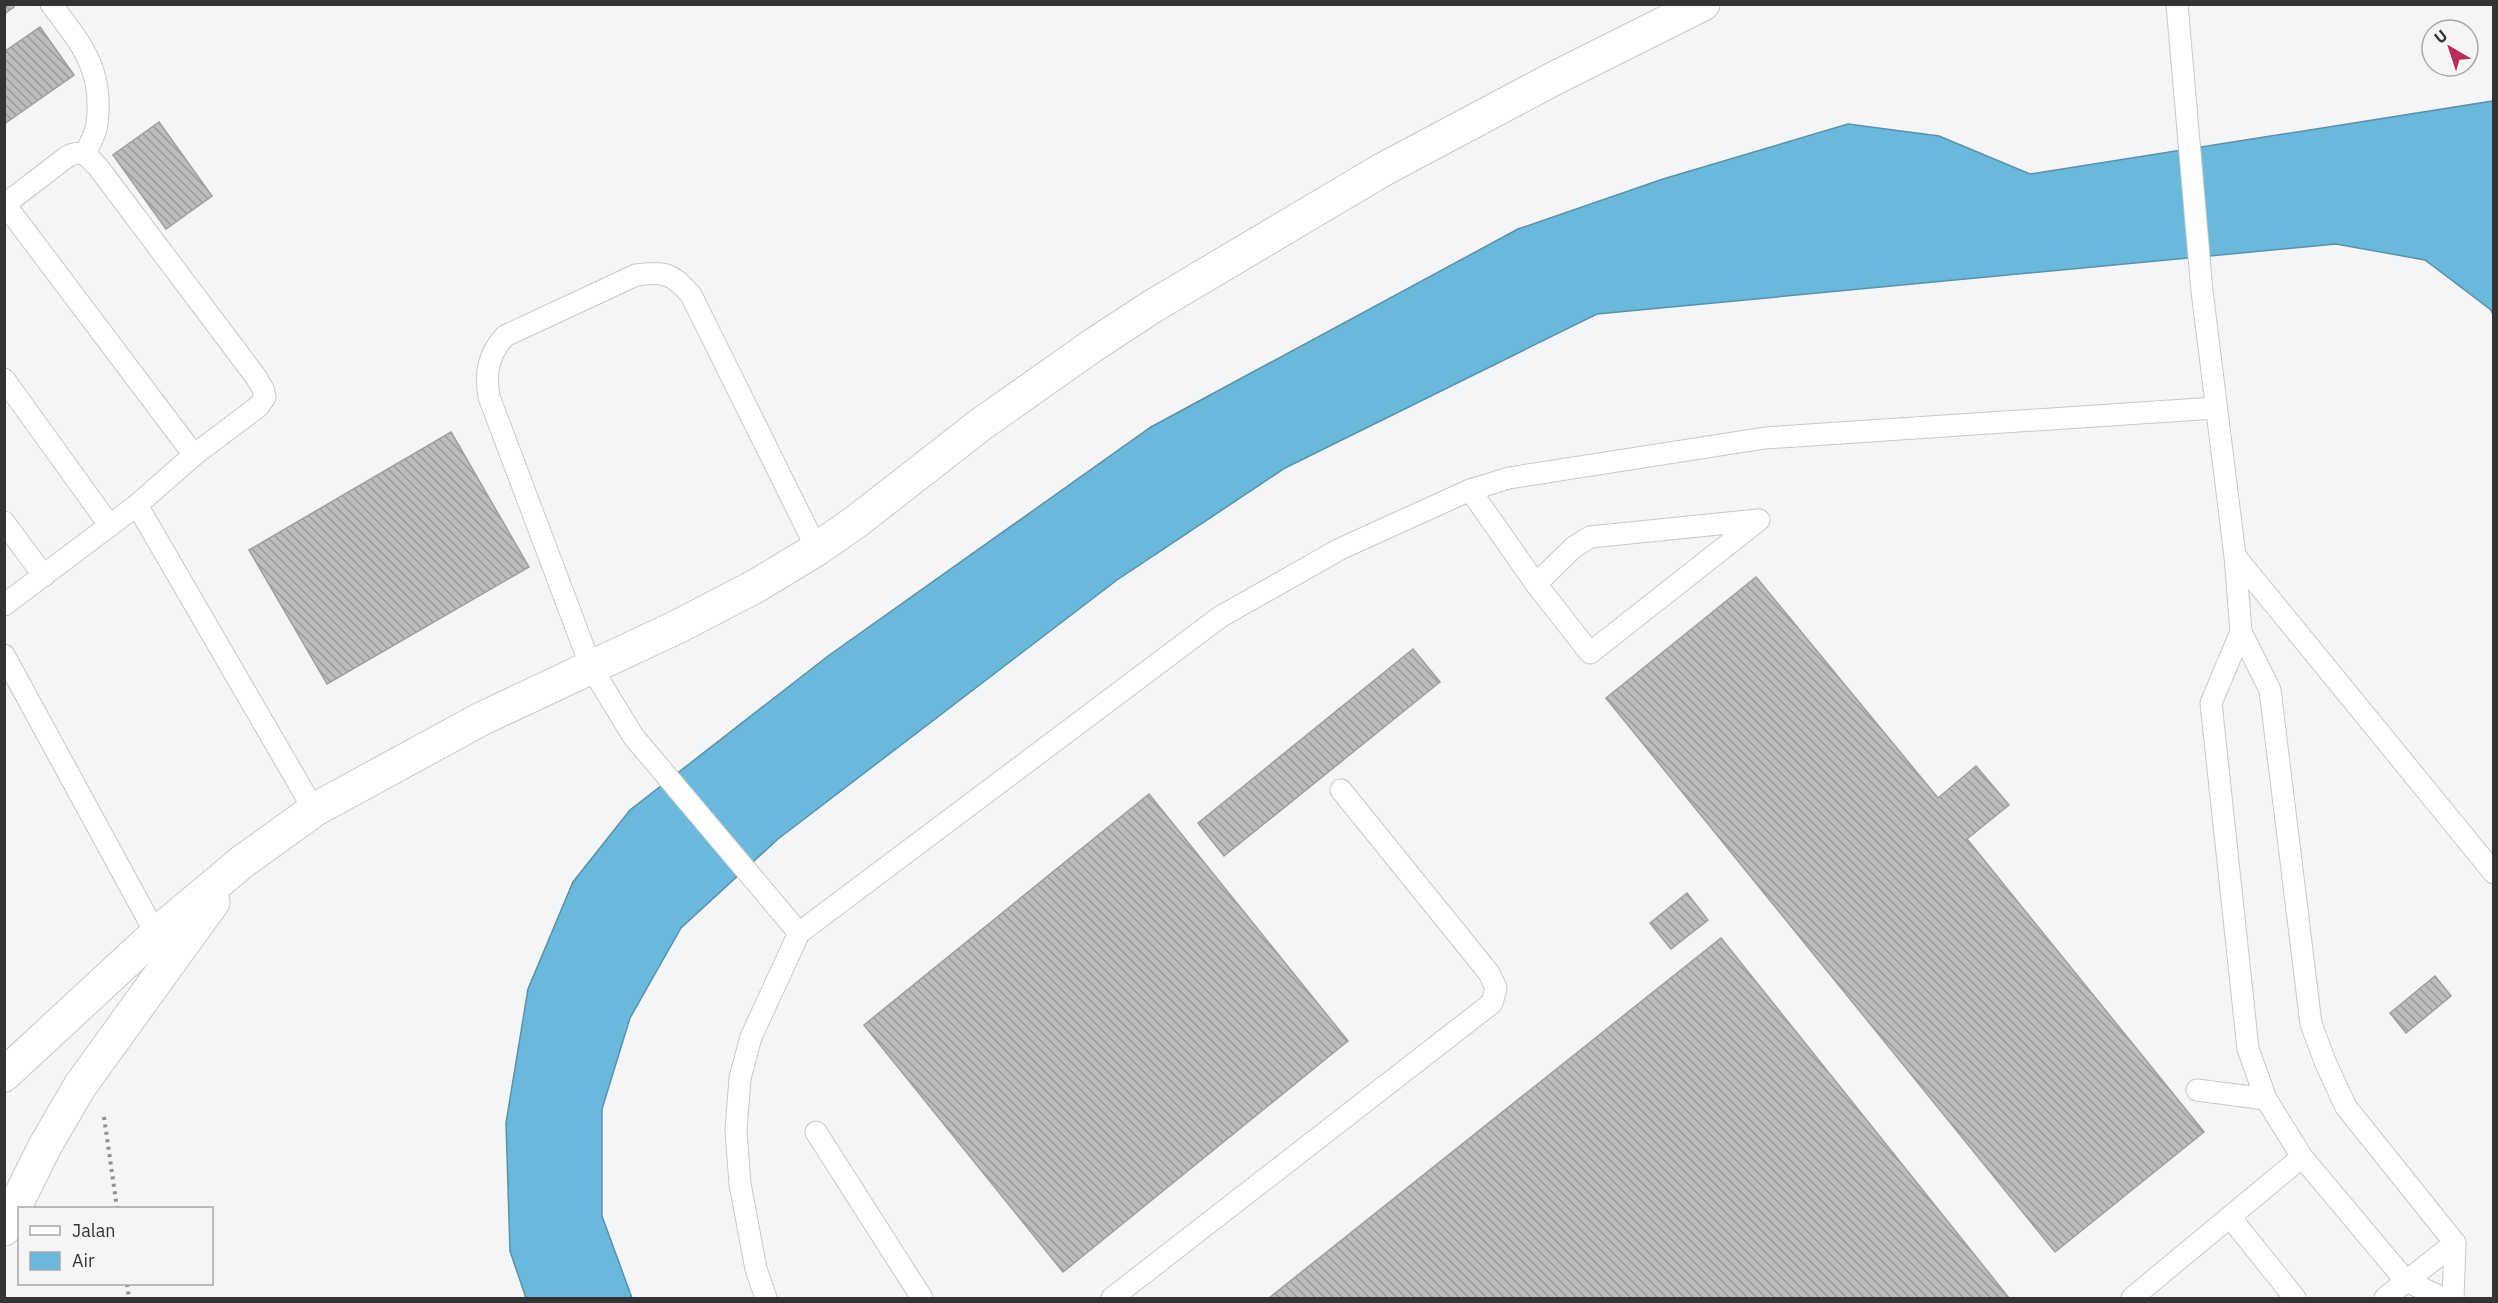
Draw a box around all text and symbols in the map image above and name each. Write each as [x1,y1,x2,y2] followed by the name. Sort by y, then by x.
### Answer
[2420,18,2480,78] north arrow
[2430,25,2451,48] text: U
[18,1207,213,1285] legend
[72,1219,116,1242] text: Jalan
[72,1249,95,1272] text: Air

